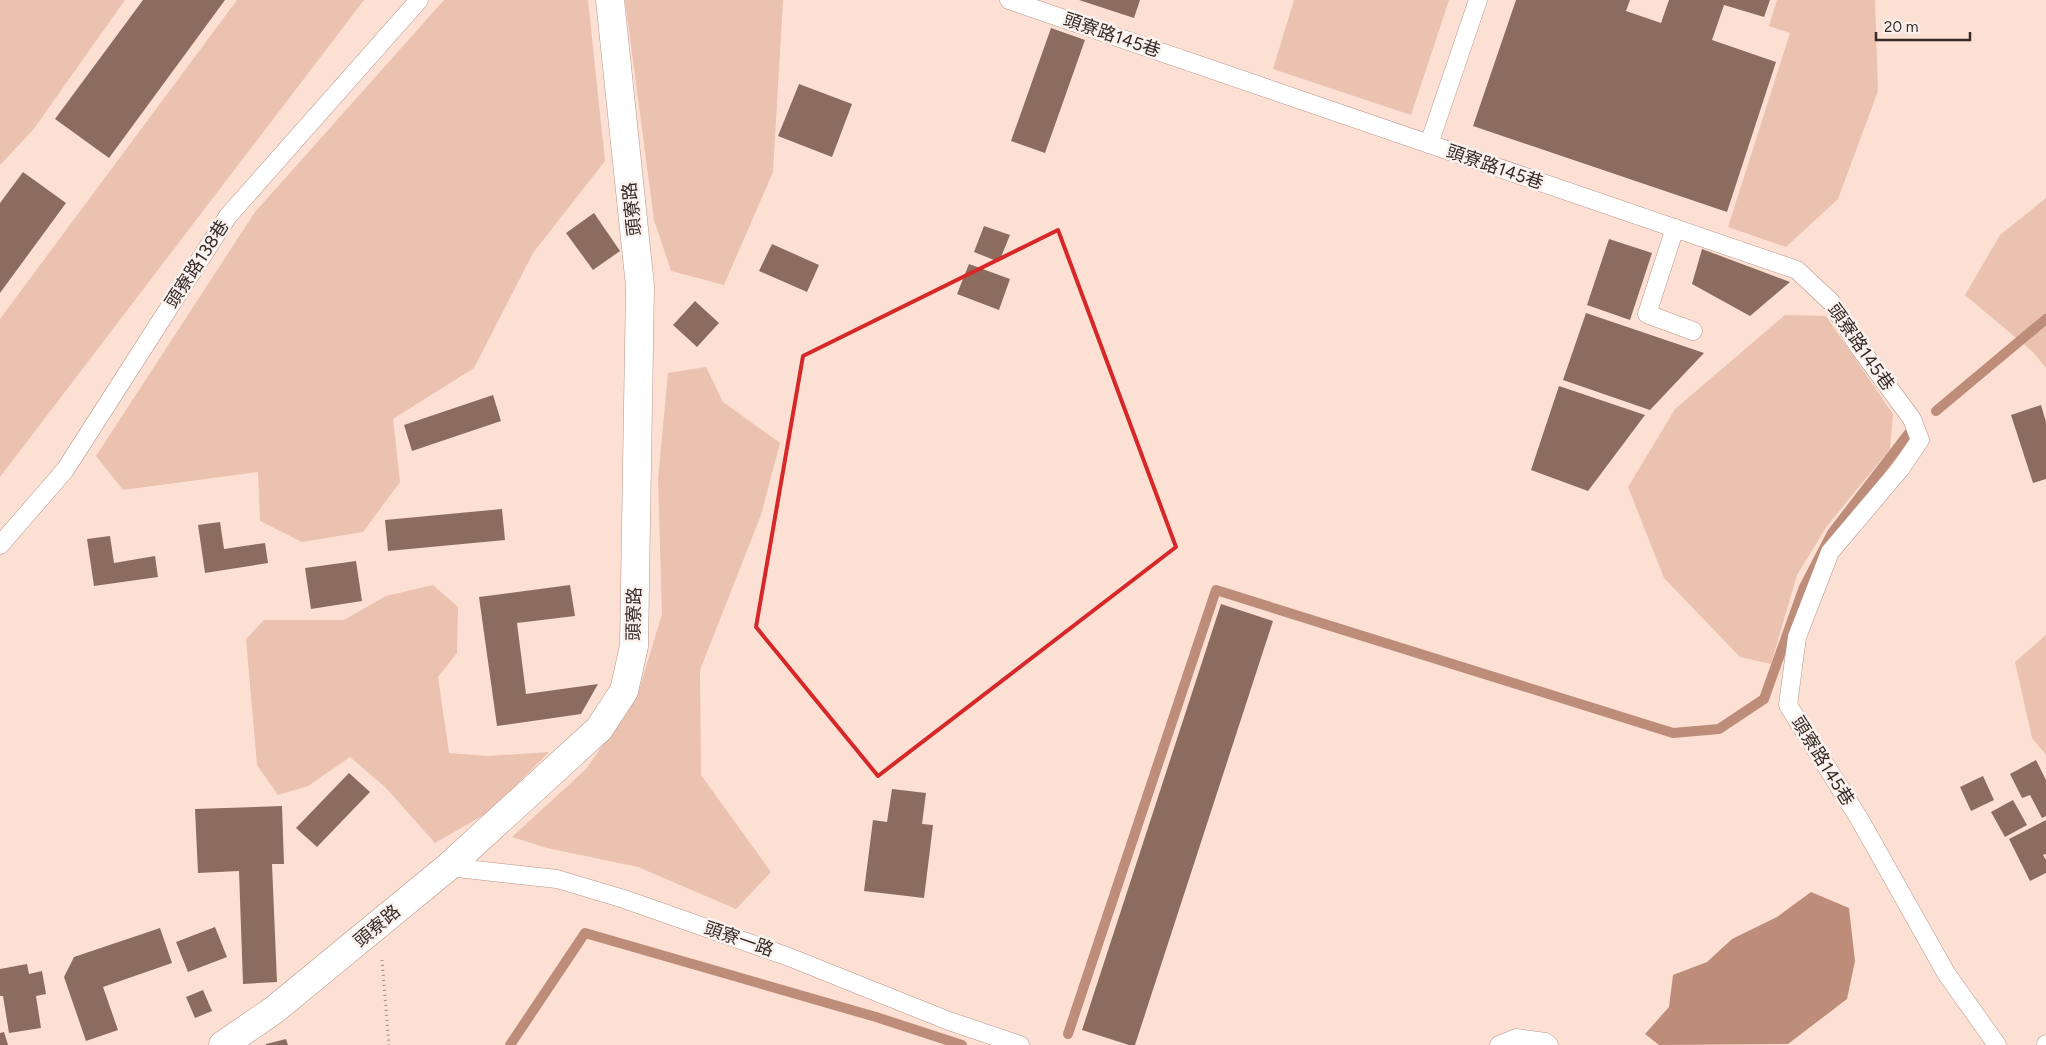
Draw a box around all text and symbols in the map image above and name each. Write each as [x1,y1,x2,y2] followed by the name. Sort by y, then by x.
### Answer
[1061,8,1163,62] street label: 頭寮路145巷
[1876,10,1970,42] scale bar
[1884,18,1918,36] text: 20 m
[1444,140,1546,194] street label: 頭寮路145巷
[618,181,646,237] street label: 頭寮路
[160,216,234,312] street label: 頭寮路138巷
[1823,299,1899,395] street label: 頭寮路145巷
[623,587,645,641] street label: 頭寮路
[1787,712,1859,810] street label: 頭寮路145巷
[349,900,405,952] street label: 頭寮路
[701,917,777,961] street label: 頭寮一路

